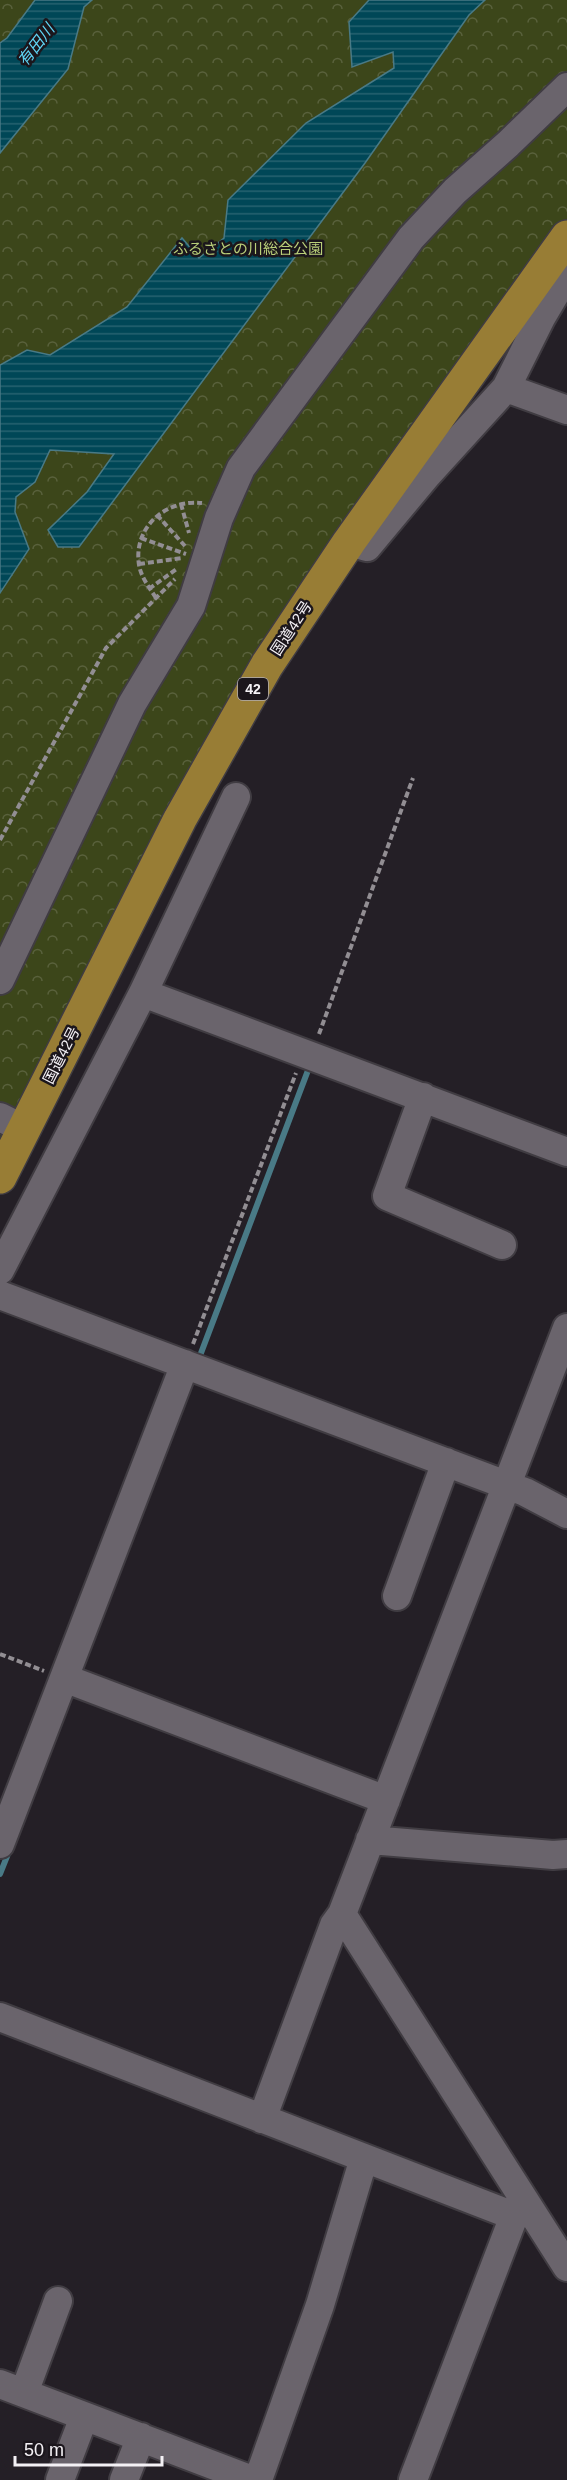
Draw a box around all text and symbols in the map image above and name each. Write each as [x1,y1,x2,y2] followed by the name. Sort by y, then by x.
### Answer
[15,19,59,69] water label: 有田川
[173,240,323,257] park label: ふるさとの川総合公園
[267,598,315,658] street label: 国道42号
[238,678,268,700] road number: 42
[39,1024,83,1086] street label: 国道42号
[15,2429,162,2467] scale bar
[24,2440,64,2460] text: 50 m

